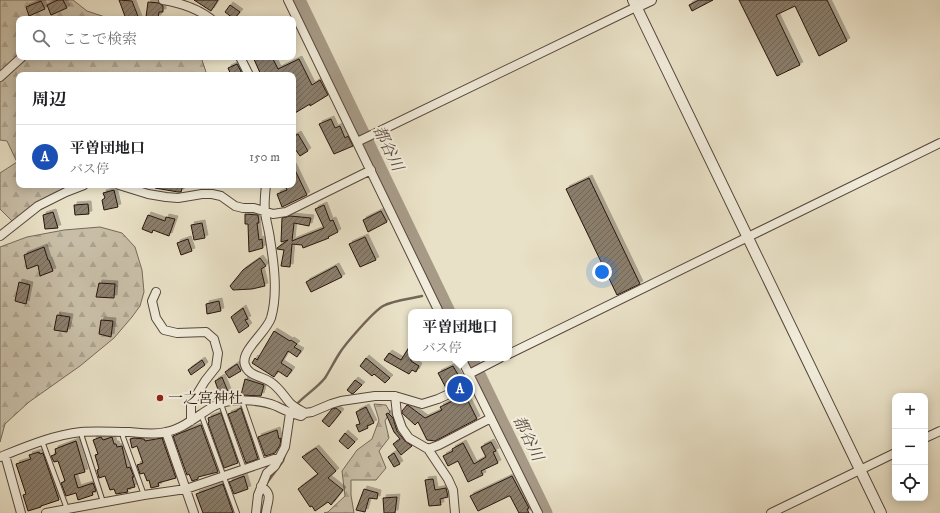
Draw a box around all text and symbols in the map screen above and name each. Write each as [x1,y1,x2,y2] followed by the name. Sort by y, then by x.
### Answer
[16,16,296,60] search box
[30,27,52,49] icon: search
[62,30,137,49] text: ここで検索
[32,89,66,111] text: 周辺
[369,122,408,176] water label: 都谷川
[70,139,145,158] text: 平曽団地口
[41,149,49,165] text: A
[249,149,280,165] text: 150 m
[70,161,109,177] text: バス停
[592,262,612,282] your location
[408,309,512,361] popup
[422,318,498,337] text: 平曽団地口
[422,340,462,356] text: バス停
[447,374,473,404] pin: A
[168,389,243,408] place label: 一之宮神社
[155,393,165,403] marker: 一之宮神社
[892,393,928,501] map controls
[892,393,928,429] button: +
[509,412,548,466] water label: 都谷川
[892,429,928,465] button: −
[892,465,928,501] button: locate

